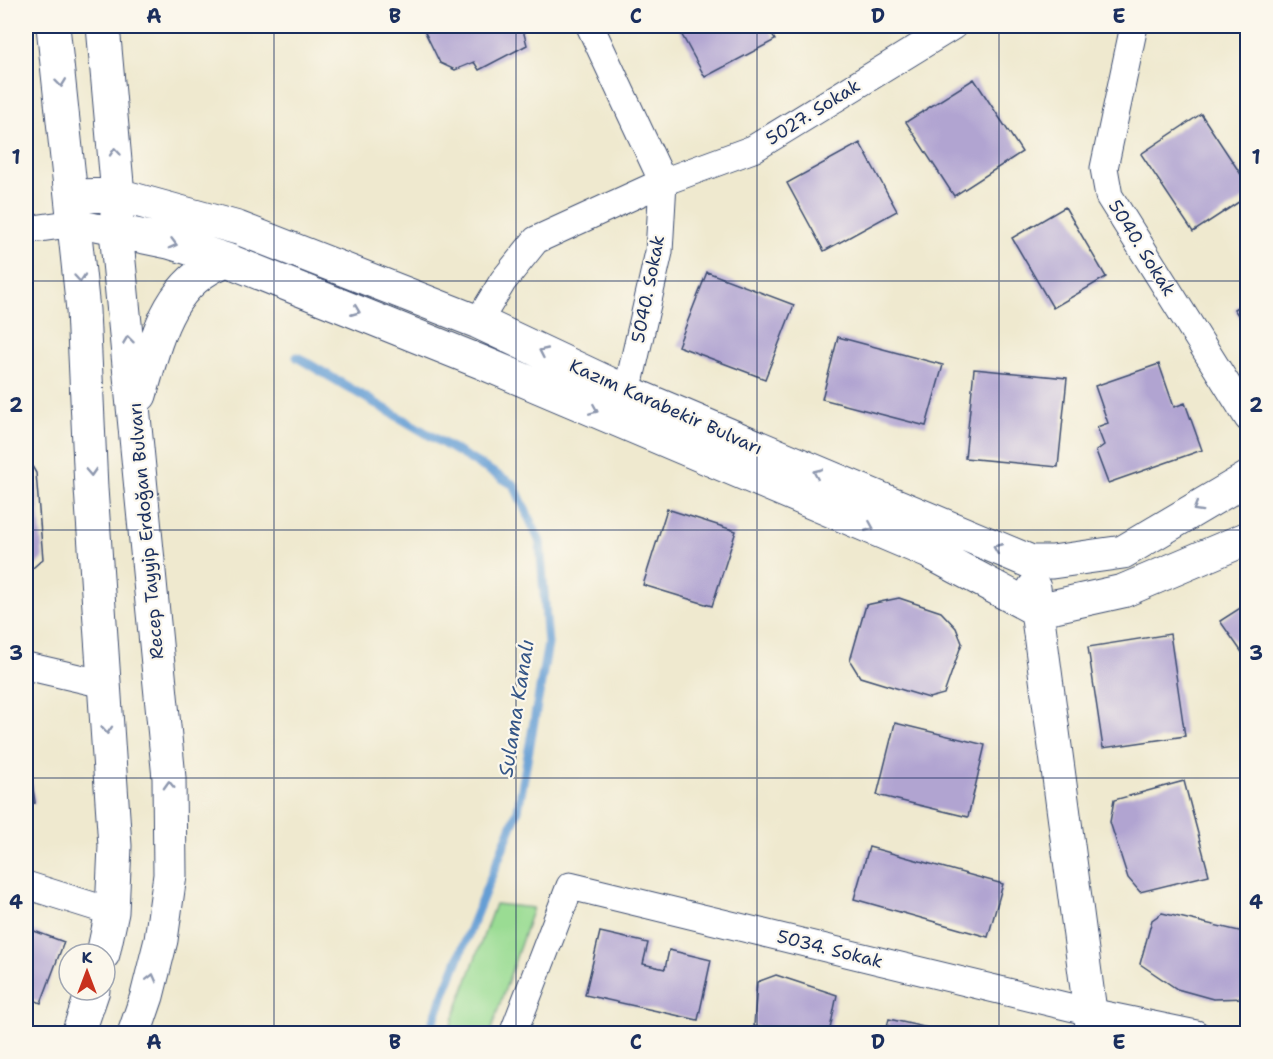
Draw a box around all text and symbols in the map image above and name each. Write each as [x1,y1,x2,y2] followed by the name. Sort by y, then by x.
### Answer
[146,3,162,29] text: A
[389,3,401,29] text: B
[630,3,642,29] text: C
[871,3,885,29] text: D
[1112,3,1126,29] text: E
[761,74,865,150] street label: 5027. Sokak
[54,79,67,88] one-way arrow
[11,144,21,170] text: 1
[1251,144,1261,170] text: 1
[109,147,122,156] one-way arrow
[1103,195,1181,301] street label: 5040. Sokak
[626,233,670,345] street label: 5040. Sokak
[167,237,178,249] one-way arrow
[73,273,86,282] one-way arrow
[349,304,360,316] one-way arrow
[122,335,135,344] one-way arrow
[538,347,549,359] one-way arrow
[566,354,766,460] street label: Kazım Karabekir Bulvarı
[9,392,23,418] text: 2
[1249,392,1263,418] text: 2
[123,402,169,660] street label: Recep Tayyip Erdoğan Bulvarı
[588,403,599,415] one-way arrow
[84,468,97,477] one-way arrow
[812,468,823,480] one-way arrow
[1193,501,1203,512] one-way arrow
[864,520,875,532] one-way arrow
[992,543,1003,556] one-way arrow
[492,637,540,779] water label: Sulama Kanalı
[9,640,23,666] text: 3
[1249,640,1263,666] text: 3
[101,725,114,734] one-way arrow
[163,780,175,789] one-way arrow
[9,889,23,915] text: 4
[1249,889,1263,915] text: 4
[775,924,885,974] street label: 5034. Sokak
[57,942,117,1002] north arrow
[82,947,93,968] text: K
[144,973,157,983] one-way arrow
[146,1029,162,1055] text: A
[389,1029,401,1055] text: B
[630,1029,642,1055] text: C
[871,1029,885,1055] text: D
[1112,1029,1126,1055] text: E

